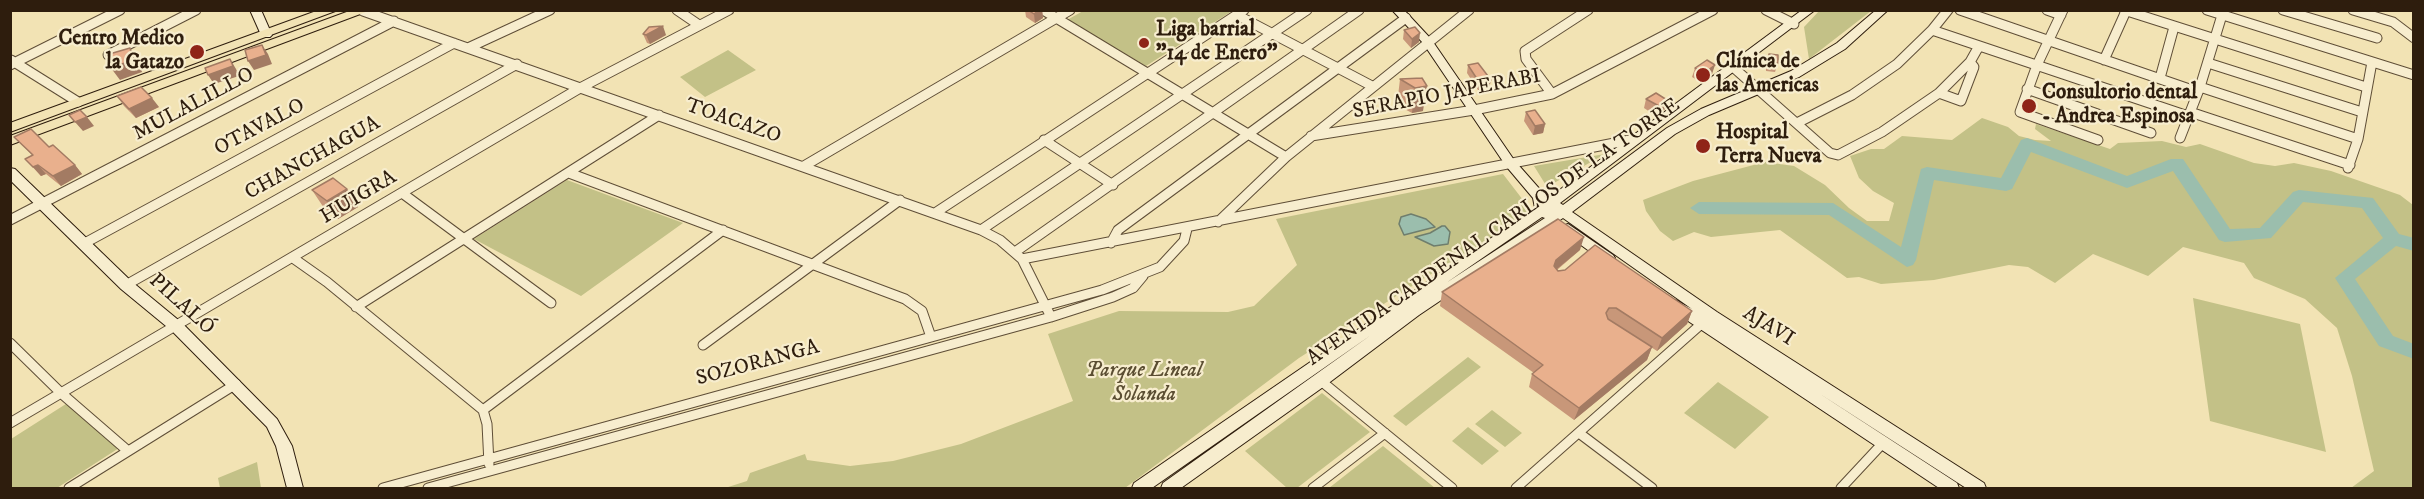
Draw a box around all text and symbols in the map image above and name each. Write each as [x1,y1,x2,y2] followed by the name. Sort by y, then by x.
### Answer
[1156,18,1277,68] place label: Liga barrial "14 de Enero"
[58,27,184,77] place label: Centro Medico la Gatazo
[1137,36,1151,50] marker: Liga barrial "14 de Enero"
[188,43,206,61] marker: Centro Medico la Gatazo
[1716,50,1819,100] place label: Clínica de las Americas
[129,63,259,147] street label: MULALILLO
[1351,64,1543,126] street label: SERAPIO JAPERABI
[1694,66,1712,84] marker: Clínica de las Americas
[2042,81,2197,131] place label: Consultorio dental - Andrea Espinosa
[210,94,310,162] street label: OTAVALO
[682,94,784,150] street label: TOACAZO
[1303,94,1685,372] street label: AVENIDA CARDENAL CARLOS DE LA TORRE
[2020,97,2038,115] marker: Consultorio dental - Andrea Espinosa
[241,111,385,207] street label: CHANCHAGUA
[1716,121,1821,171] place label: Hospital Terra Nueva
[1694,137,1712,155] marker: Hospital Terra Nueva
[316,165,402,231] street label: HUIGRA
[143,269,219,341] street label: PILALÓ
[1738,302,1798,352] street label: AJAVI
[694,335,822,393] street label: SOZORANGA
[1086,359,1202,409] park label: Parque Lineal Solanda

